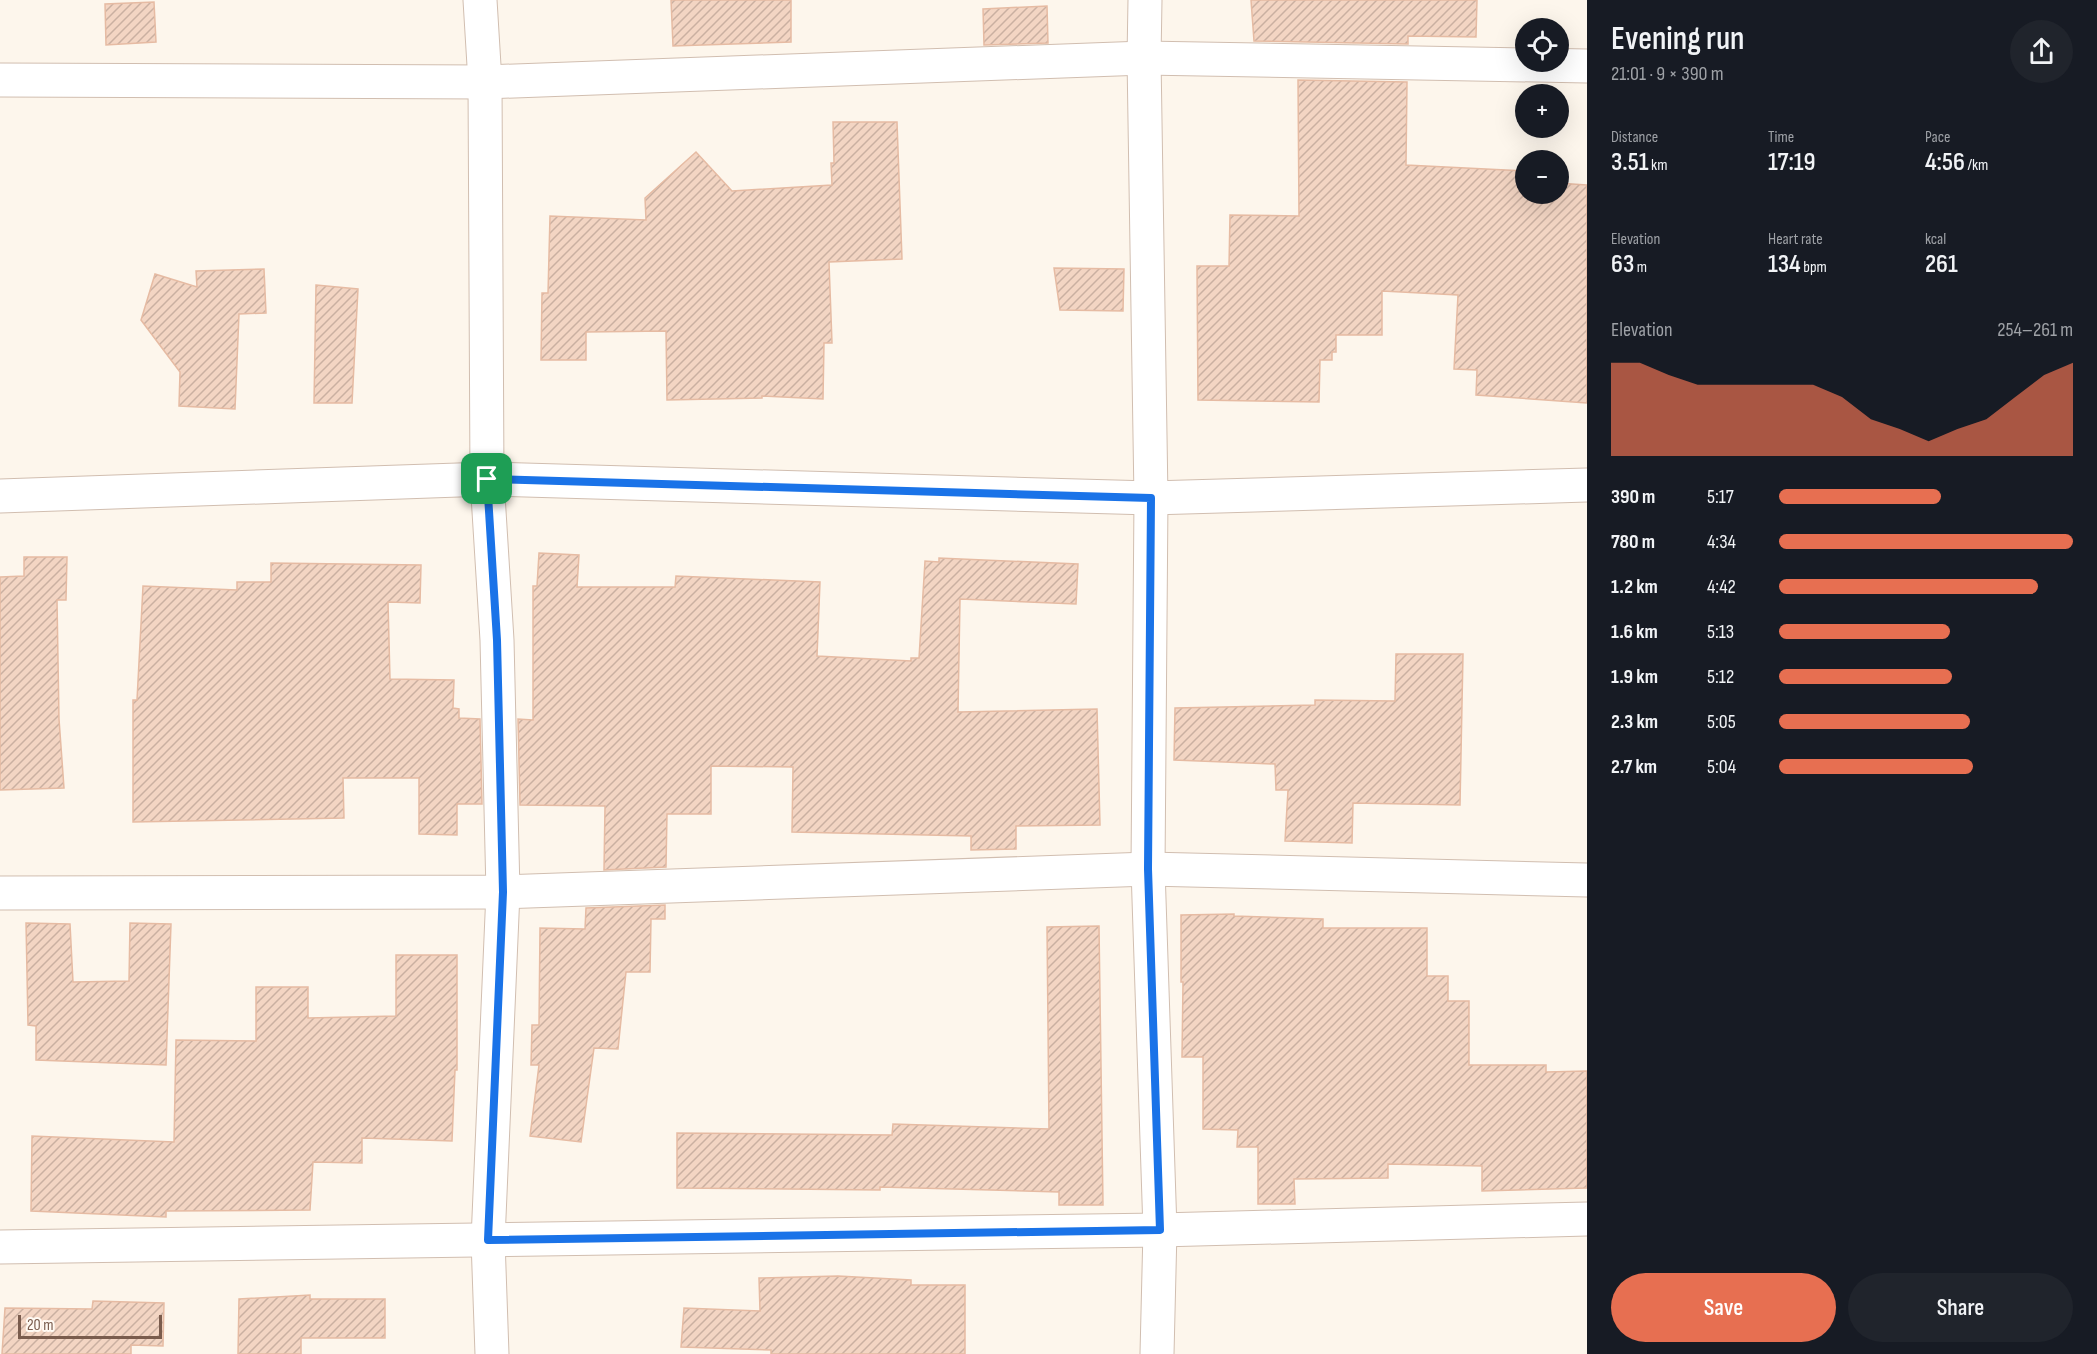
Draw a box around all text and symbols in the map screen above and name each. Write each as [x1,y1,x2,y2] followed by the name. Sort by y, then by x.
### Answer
[1515,18,1569,204] map controls
[1515,18,1569,72] button: locate
[1611,19,1745,59] text: Evening run
[2010,20,2073,83] button: share
[1611,62,1724,86] text: 21:01 · 9 × 390 m
[1515,84,1569,138] button: +
[1611,128,1658,147] text: Distance
[1768,128,1794,147] text: Time
[1925,128,1950,147] text: Pace
[1611,147,1649,178] text: 3.51
[1768,147,1816,178] text: 17:19
[1925,147,1965,178] text: 4:56
[1515,150,1569,204] button: −
[1649,156,1667,175] text: km
[1965,156,1988,175] text: /km
[1611,230,1660,249] text: Elevation
[1768,230,1823,249] text: Heart rate
[1925,230,1946,249] text: kcal
[1611,249,1634,280] text: 63
[1768,249,1801,280] text: 134
[1925,249,1958,280] text: 261
[1634,258,1647,277] text: m
[1801,258,1827,277] text: bpm
[1611,318,1673,342] text: Elevation
[1997,318,2073,342] text: 254–261 m
[461,453,512,504] pin
[470,462,503,495] icon: arrive
[1611,485,1655,509] text: 390 m
[1707,485,1734,509] text: 5:17
[1611,530,1655,554] text: 780 m
[1707,530,1736,554] text: 4:34
[1611,575,1658,599] text: 1.2 km
[1707,575,1736,599] text: 4:42
[1611,620,1658,644] text: 1.6 km
[1707,620,1734,644] text: 5:13
[1611,665,1658,689] text: 1.9 km
[1707,665,1734,689] text: 5:12
[1611,710,1658,734] text: 2.3 km
[1707,710,1736,734] text: 5:05
[1611,755,1657,779] text: 2.7 km
[1707,755,1736,779] text: 5:04
[1611,1273,1836,1342] button: Save
[1848,1273,2073,1342] button: Share
[18,1312,162,1340] scale bar
[27,1316,54,1335] text: 20 m

